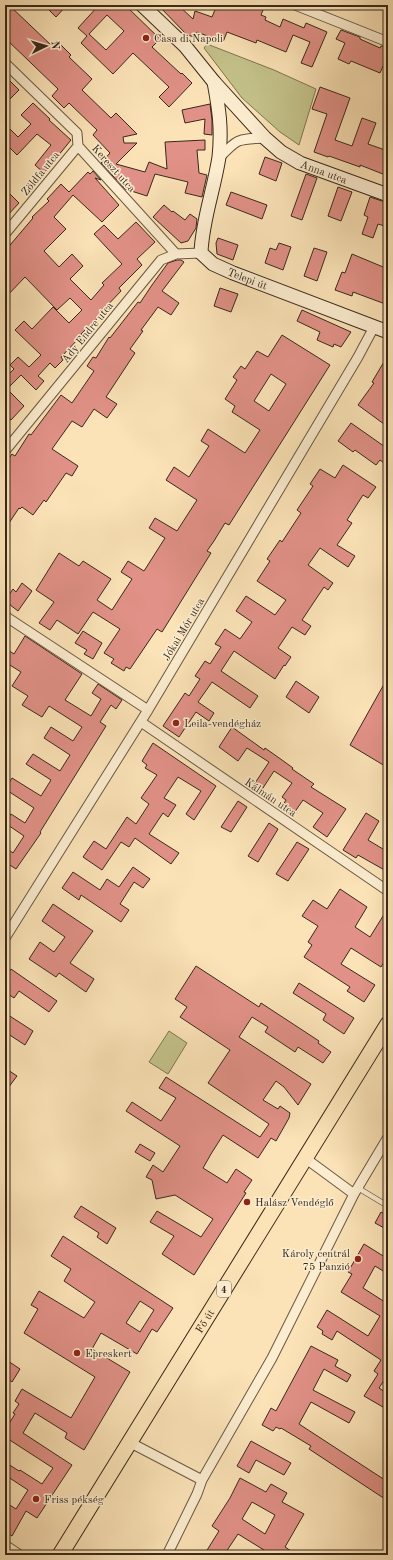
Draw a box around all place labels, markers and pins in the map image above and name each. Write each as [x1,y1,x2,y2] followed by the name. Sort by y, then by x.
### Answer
[141,33,151,43] marker: Casa di Napoli
[154,34,223,45] place label: Casa di Napoli
[171,718,181,728] marker: Leila-vendégház
[184,719,261,730] place label: Leila-vendégház
[242,1197,252,1207] marker: Halász Vendéglő
[255,1198,334,1209] place label: Halász Vendéglő
[282,1249,350,1273] place label: Károly centrál 75 Panzió
[353,1254,363,1264] marker: Károly centrál 75 Panzió
[72,1348,82,1358] marker: Epreskert
[85,1349,132,1360] place label: Epreskert
[31,1494,41,1504] marker: Friss pékség
[44,1495,104,1506] place label: Friss pékség

